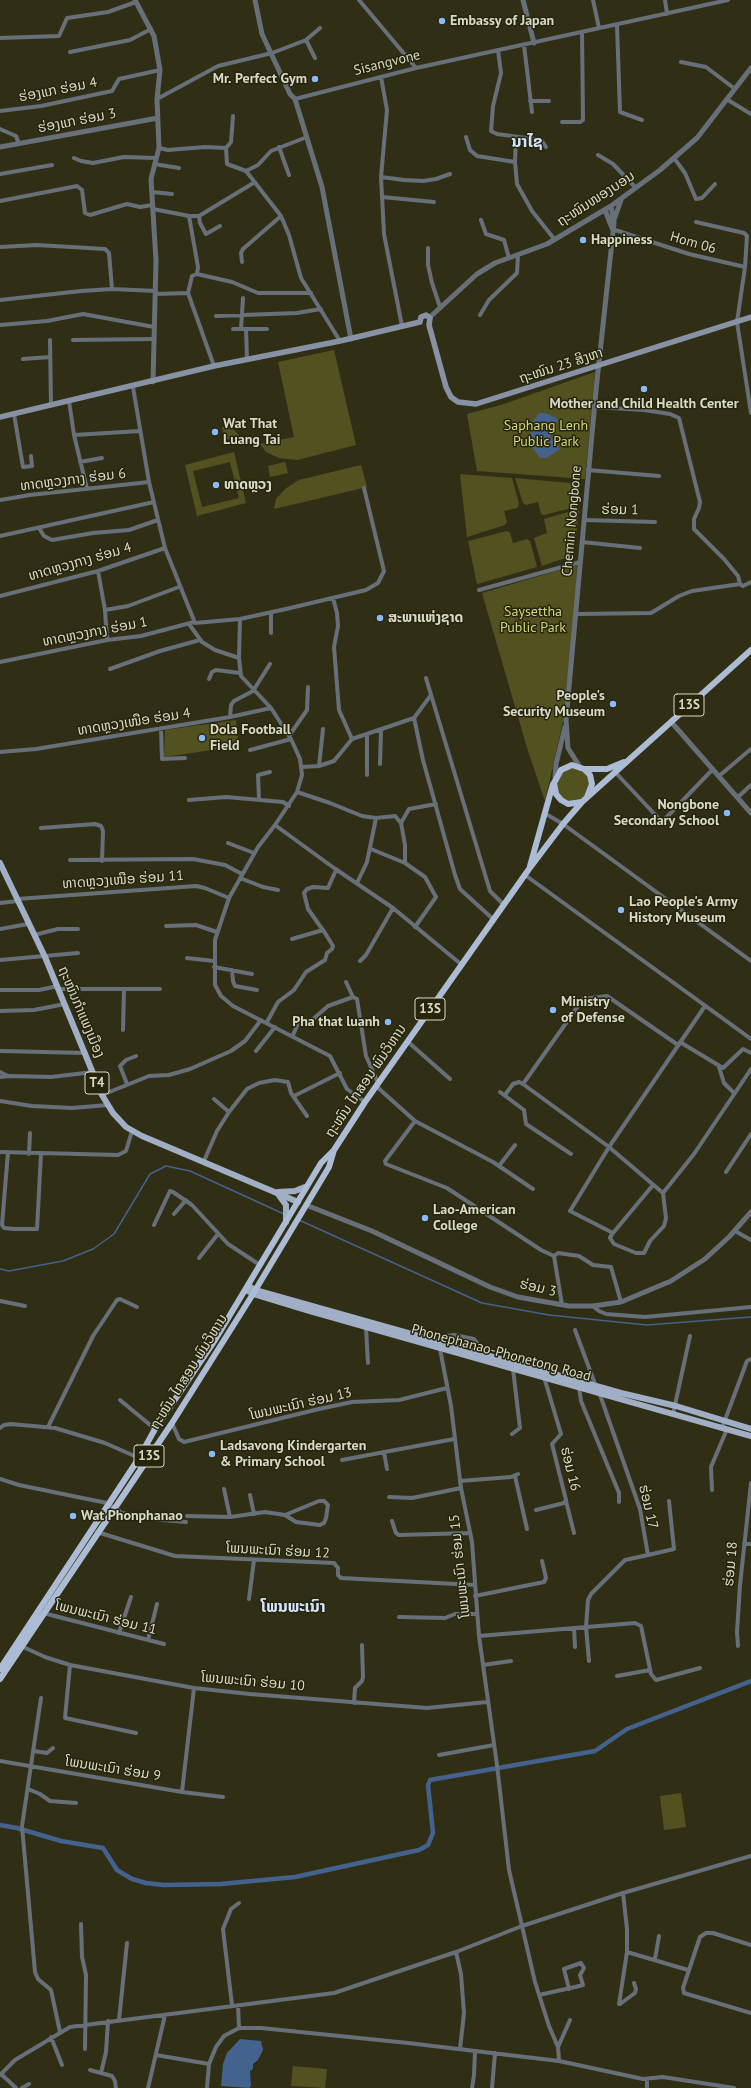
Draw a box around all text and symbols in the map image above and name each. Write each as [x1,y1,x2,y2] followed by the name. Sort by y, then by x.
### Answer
[450,13,554,29] place label: Embassy of Japan
[437,16,447,26] marker: Embassy of Japan
[352,47,422,79] street label: Sisangvone
[213,71,307,87] place label: Mr. Perfect Gym
[17,74,99,106] street label: ຮ່ອງແກ ຮ່ອມ 4
[310,74,320,84] marker: Mr. Perfect Gym
[36,105,118,137] street label: ຮ່ອງແກ ຮ່ອມ 3
[511,132,543,152] district label: ນາໄຊ
[554,168,638,230] street label: ຖະໜົນໜອງບອນ
[668,228,718,258] street label: Hom 06
[591,232,653,248] place label: Happiness
[578,235,588,245] marker: Happiness
[517,344,605,388] street label: ຖະໜົນ 23 ສິງຫາ
[639,384,649,394] marker: Mother and Child Health Center
[549,396,739,412] place label: Mother and Child Health Center
[223,416,281,448] place label: Wat That Luang Tai
[504,418,588,450] park label: Saphang Lenh Public Park
[210,427,220,437] marker: Wat That Luang Tai
[19,465,127,495] street label: ທາດຫຼວງກາງ ຮ່ອມ 6
[559,465,585,577] street label: Chemin Nongbone
[224,477,272,493] place label: ທາດຫຼວງ
[211,480,221,490] marker: ທາດຫຼວງ
[601,501,639,519] street label: ຮ່ອມ 1
[27,539,133,585] street label: ທາດຫຼວງກາງ ຮ່ອມ 4
[500,604,566,636] park label: Saysettha Public Park
[388,610,463,626] place label: ສະພາແຫ່ງຊາດ
[375,613,385,623] marker: ສະພາແຫ່ງຊາດ
[41,614,149,650] street label: ທາດຫຼວງກາງ ຮ່ອມ 1
[503,688,605,720] place label: People's Security Museum
[674,694,704,716] road number: 13S
[608,699,618,709] marker: People's Security Museum
[76,705,192,739] street label: ທາດຫຼວງເໜືອ ຮ່ອມ 4
[210,722,291,754] place label: Dola Football Field
[197,733,207,743] marker: Dola Football Field
[614,797,719,830] place label: Nongbone Secondary School
[722,808,732,818] marker: Nongbone Secondary School
[62,867,184,893] street label: ທາດຫຼວງເໜືອ ຮ່ອມ 11
[629,894,738,926] place label: Lao People's Army History Museum
[616,905,626,915] marker: Lao People's Army History Museum
[54,964,108,1060] street label: ຖະໜົນກຳແພງເມືອງ
[561,994,625,1026] place label: Ministry of Defense
[415,998,445,1020] road number: 13S
[548,1005,558,1015] marker: Ministry of Defense
[292,1014,380,1030] place label: Pha that luanh
[383,1017,393,1027] marker: Pha that luanh
[322,1021,410,1141] street label: ຖະໜົນ ໄກສອນ ພົມວິຫານ
[85,1072,109,1094] road number: T4
[433,1202,516,1234] place label: Lao-American College
[420,1213,430,1223] marker: Lao-American College
[518,1276,558,1300] street label: ຮ່ອມ 3
[147,1311,231,1433] street label: ຖະໜົນ ໄກສອນ ພົມວິຫານ
[409,1321,593,1385] street label: Phonephanao-Phonetong Road
[248,1384,354,1424] street label: ໂພນພະເນົາ ຮ່ອມ 13
[220,1438,366,1470] place label: Ladsavong Kindergarten & Primary School
[134,1445,164,1467] road number: 13S
[556,1445,584,1493] street label: ຮ່ອມ 16
[207,1449,217,1459] marker: Ladsavong Kindergarten & Primary School
[635,1483,661,1531] street label: ຮ່ອມ 17
[81,1508,183,1524] place label: Wat Phonphanao
[68,1511,78,1521] marker: Wat Phonphanao
[446,1513,474,1619] street label: ໂພນພະເນົາ ຮ່ອມ 15
[226,1540,330,1562] street label: ໂພນພະເນົາ ຮ່ອມ 12
[721,1541,741,1587] street label: ຮ່ອມ 18
[54,1597,158,1639] street label: ໂພນພະເນົາ ຮ່ອມ 11
[261,1597,325,1617] district label: ໂພນພະເນົາ
[201,1669,305,1695] street label: ໂພນພະເນົາ ຮ່ອມ 10
[64,1753,162,1785] street label: ໂພນພະເນົາ ຮ່ອມ 9

